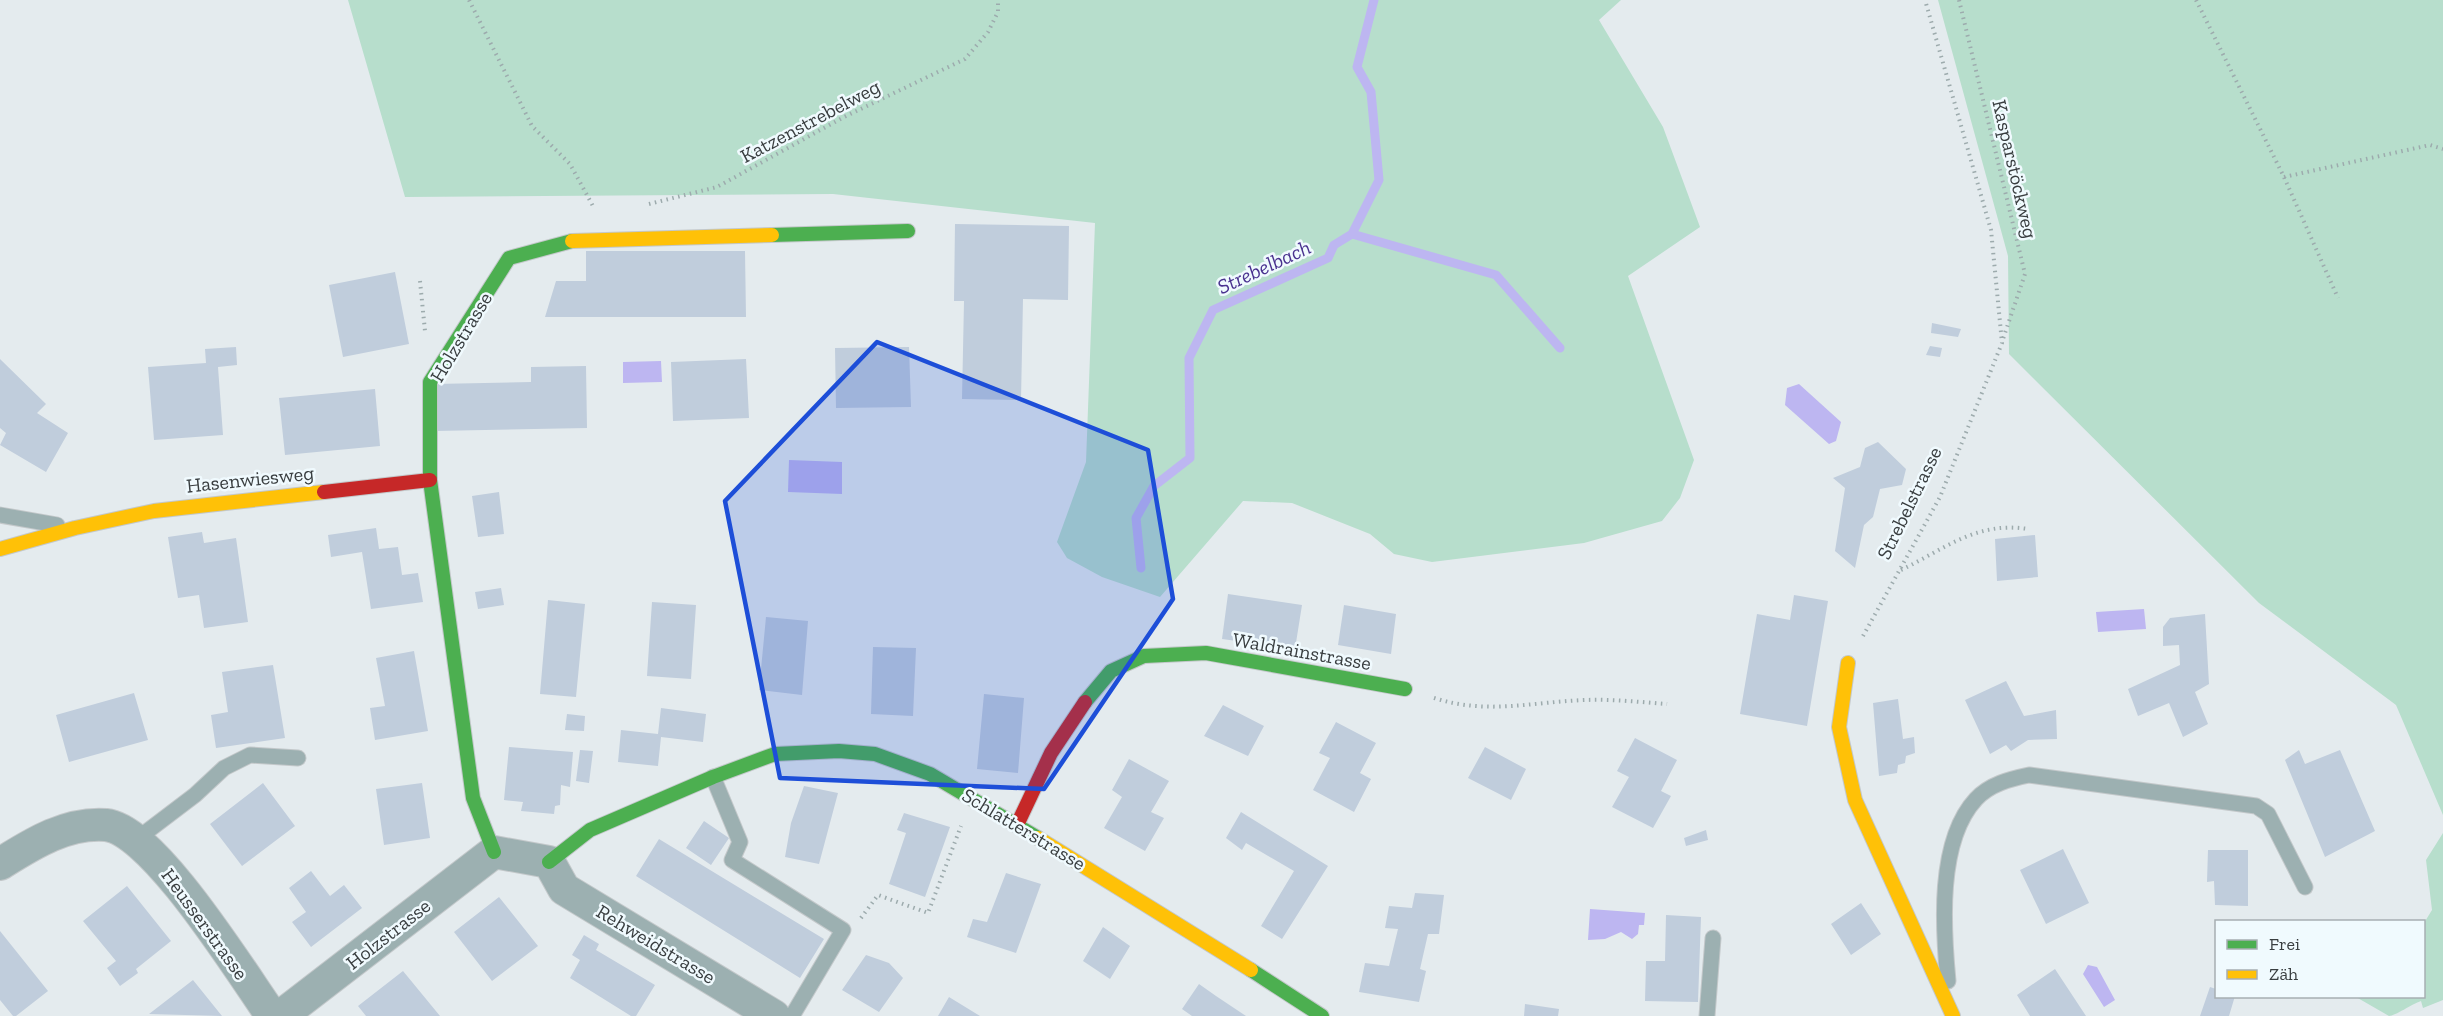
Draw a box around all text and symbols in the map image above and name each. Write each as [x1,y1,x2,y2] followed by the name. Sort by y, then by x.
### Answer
[736,74,884,168] street label: Katzenstrebelweg
[1987,97,2043,241] street label: Kasparstöckweg
[1213,234,1315,299] water label: Strebelbach
[425,288,497,386] street label: Holzstrasse
[1871,443,1947,563] street label: Strebelstrasse
[185,460,315,498] street label: Hasenwiesweg
[1231,627,1373,675] street label: Waldrainstrasse
[958,783,1090,875] street label: Schlatterstrasse
[157,864,253,984] street label: Heusserstrasse
[341,894,435,974] street label: Holzstrasse
[592,899,720,989] street label: Rehweidstrasse
[2215,920,2425,998] legend
[2269,933,2300,955] text: Frei
[2269,963,2298,985] text: Zäh

